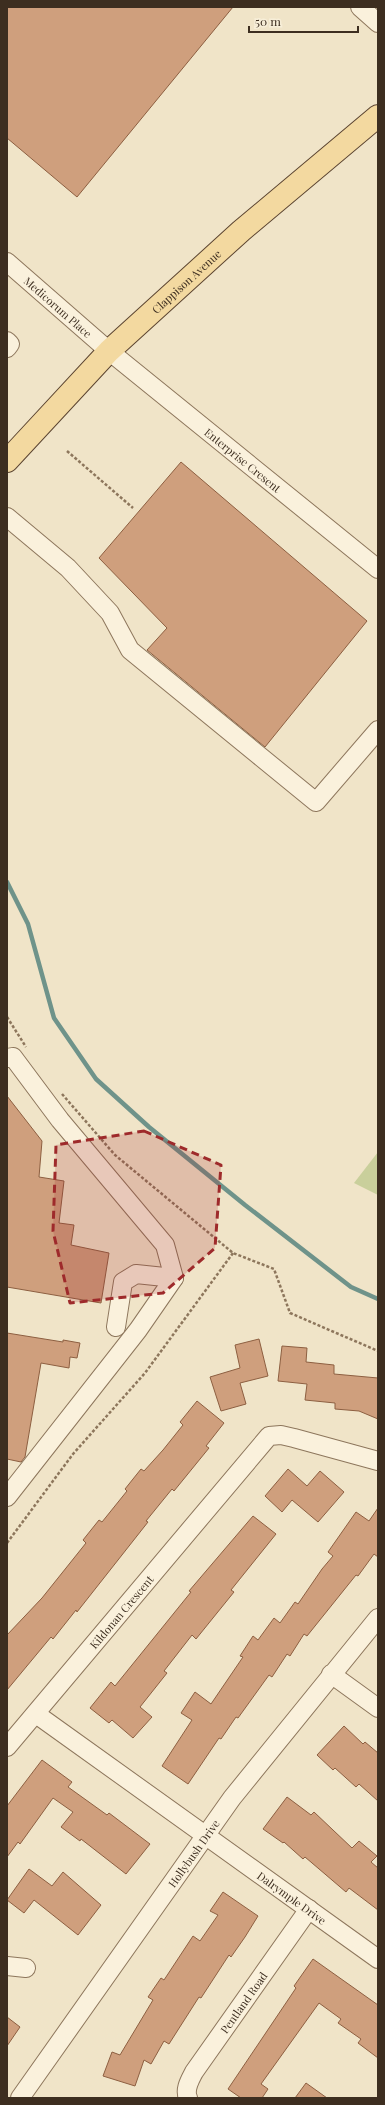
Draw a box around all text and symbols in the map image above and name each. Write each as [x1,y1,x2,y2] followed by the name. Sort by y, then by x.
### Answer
[249,8,358,34] scale bar
[255,13,281,29] text: 50 m
[148,245,224,316] street label: Clappison Avenue
[21,273,96,341] street label: Medicorum Place
[202,424,285,495] street label: Enterprise Cresent
[86,1572,156,1651] street label: Kildonan Crescent
[164,1816,222,1890] street label: Hollybush Drive
[255,1868,330,1928] street label: Dalrymple Drive
[216,1968,270,2036] street label: Pentland Road

